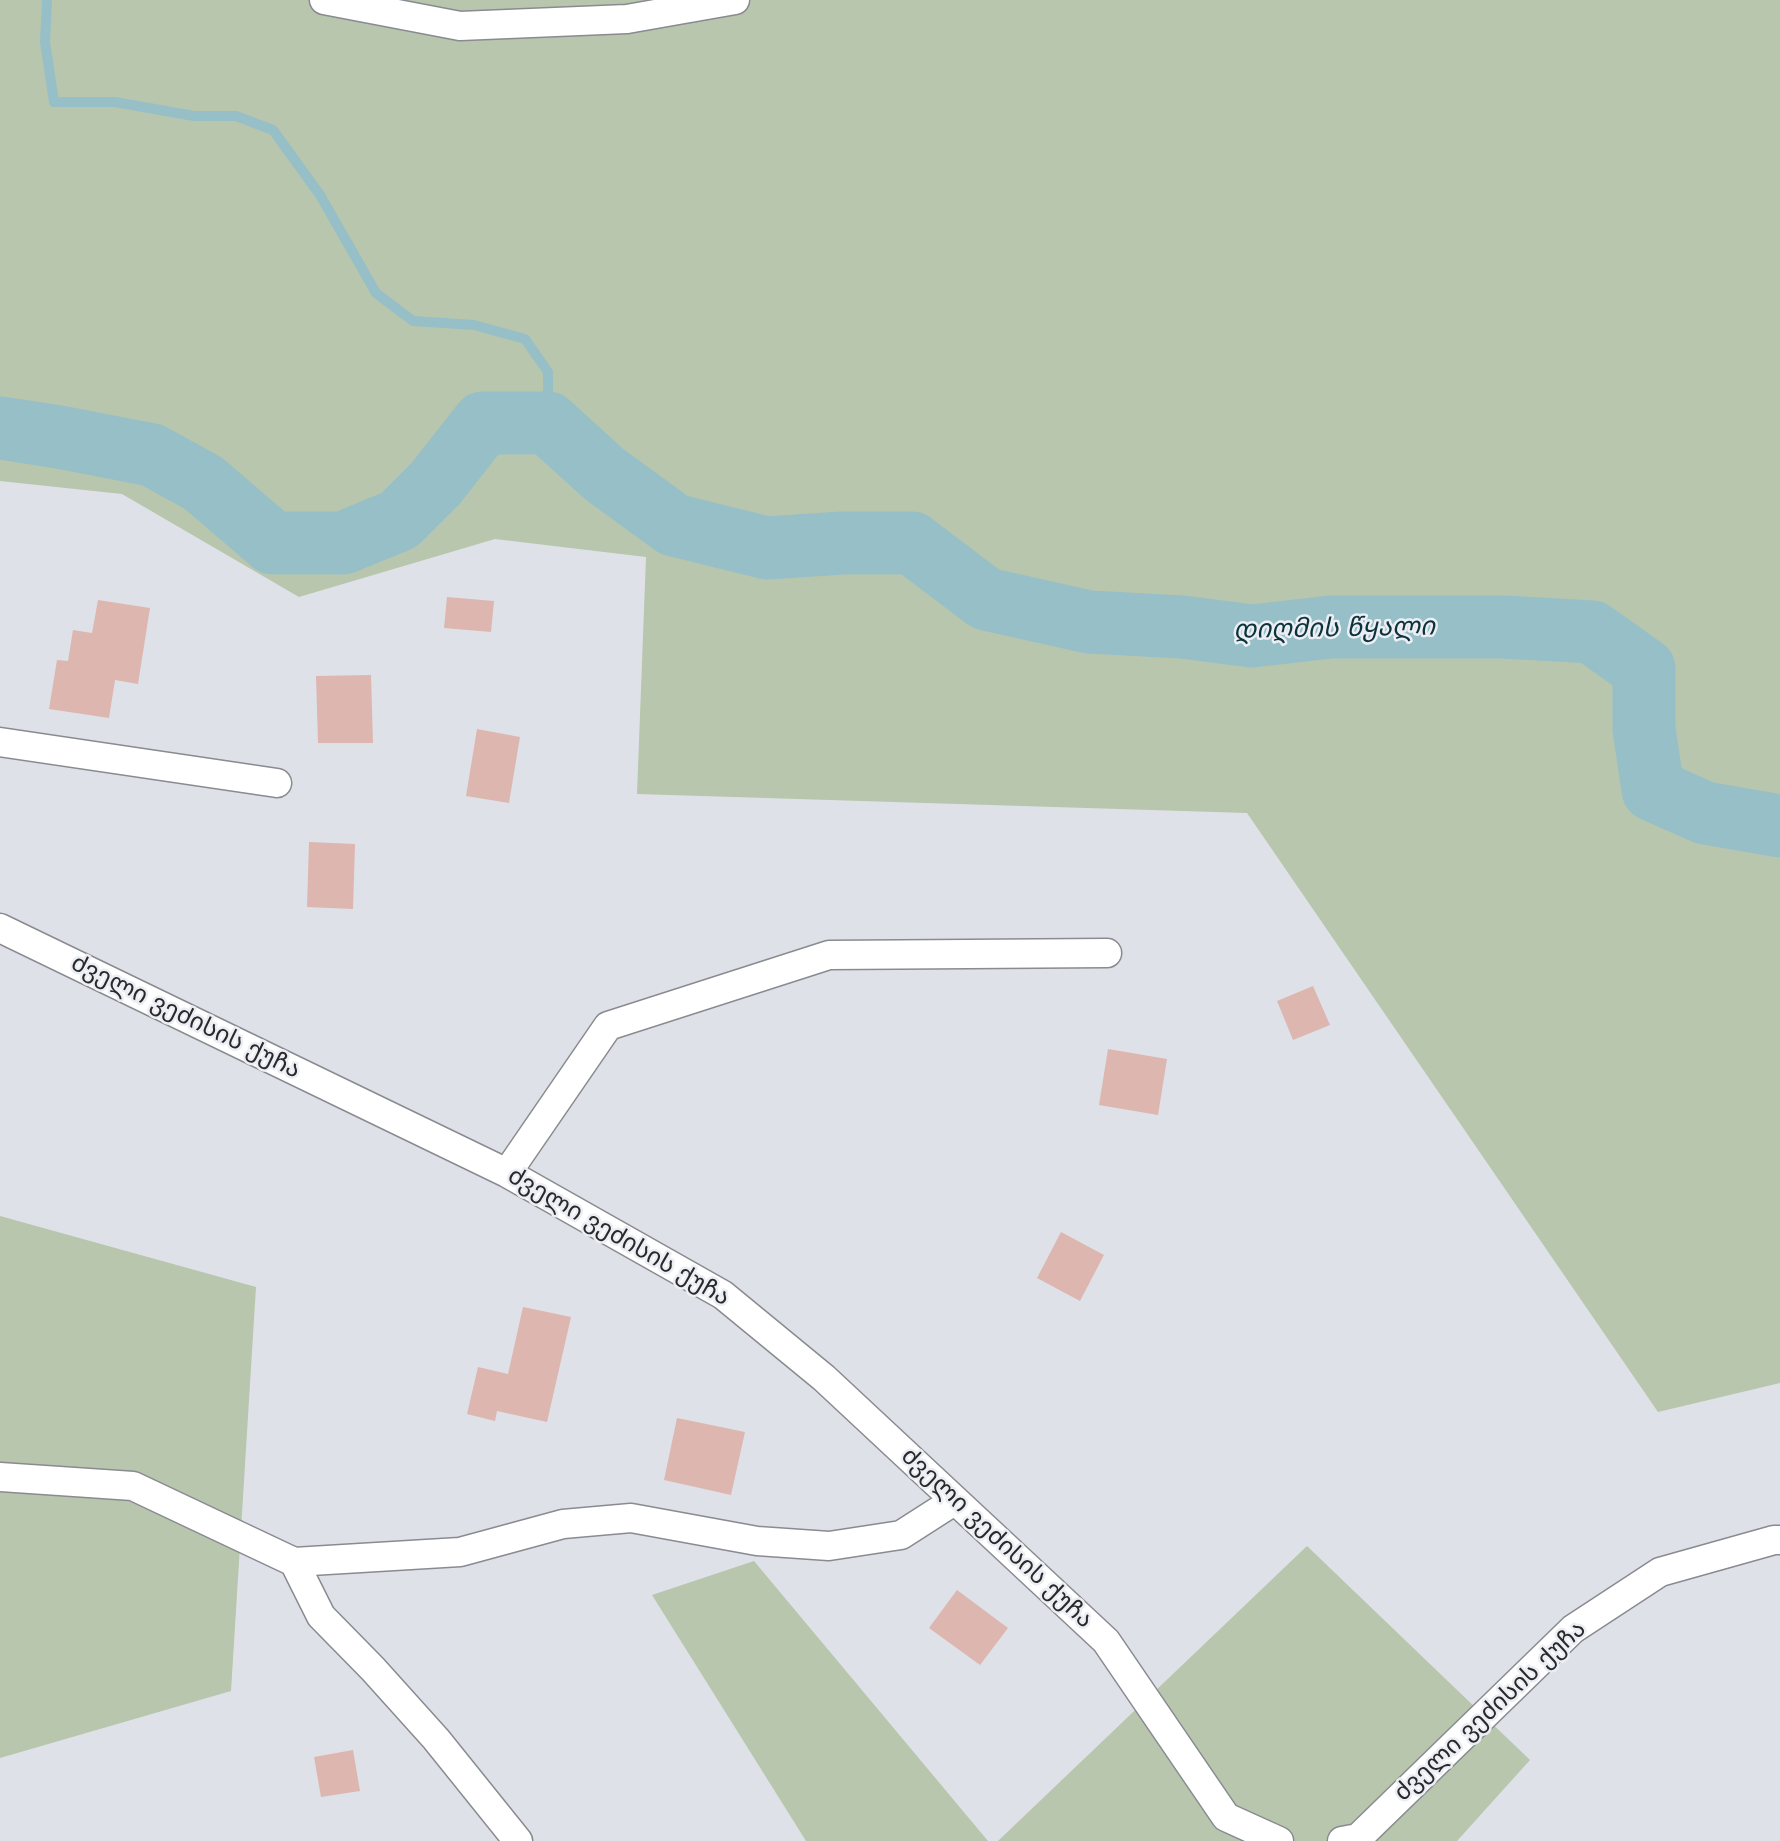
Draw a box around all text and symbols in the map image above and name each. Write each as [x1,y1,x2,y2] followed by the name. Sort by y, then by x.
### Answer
[1233,613,1435,647] water label: დიღმის წყალი
[66,950,304,1086] street label: ძველი ვეძისის ქუჩა
[502,1163,734,1313] street label: ძველი ვეძისის ქუჩა
[894,1443,1098,1635] street label: ძველი ვეძისის ქუჩა
[1389,1616,1593,1808] street label: ძველი ვეძისის ქუჩა

